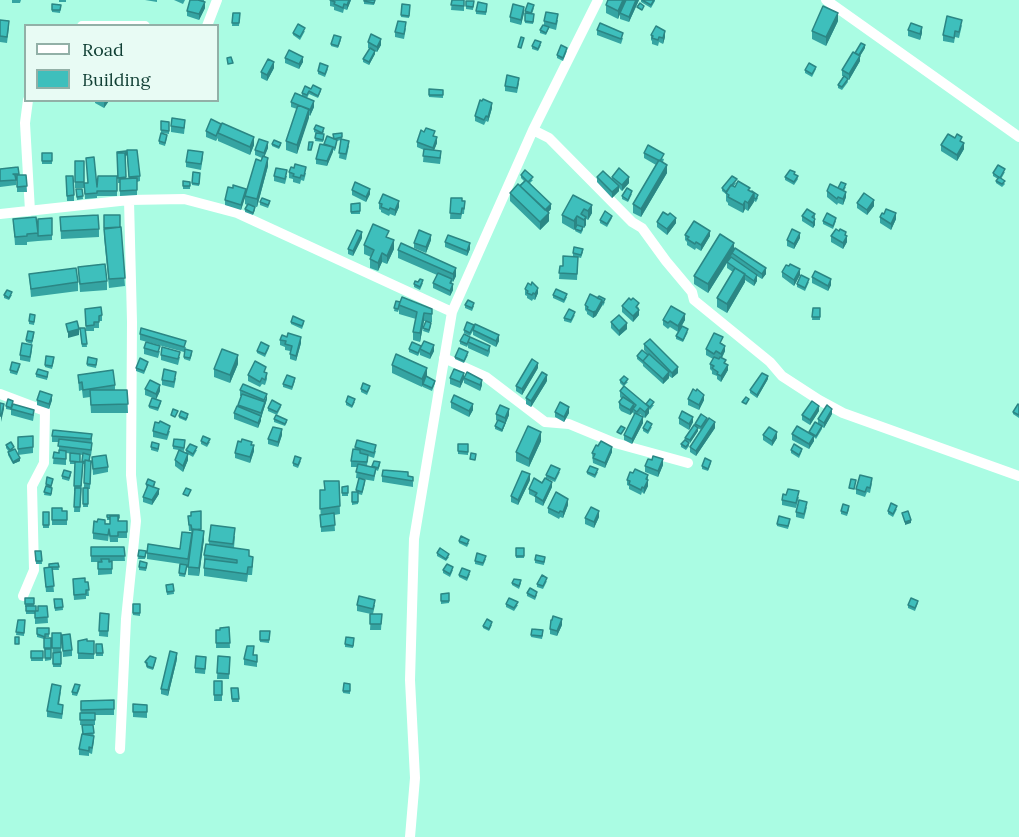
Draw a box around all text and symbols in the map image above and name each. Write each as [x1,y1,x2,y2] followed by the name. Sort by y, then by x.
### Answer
[24,24,219,102] legend
[82,38,124,61] text: Road
[82,68,150,91] text: Building

